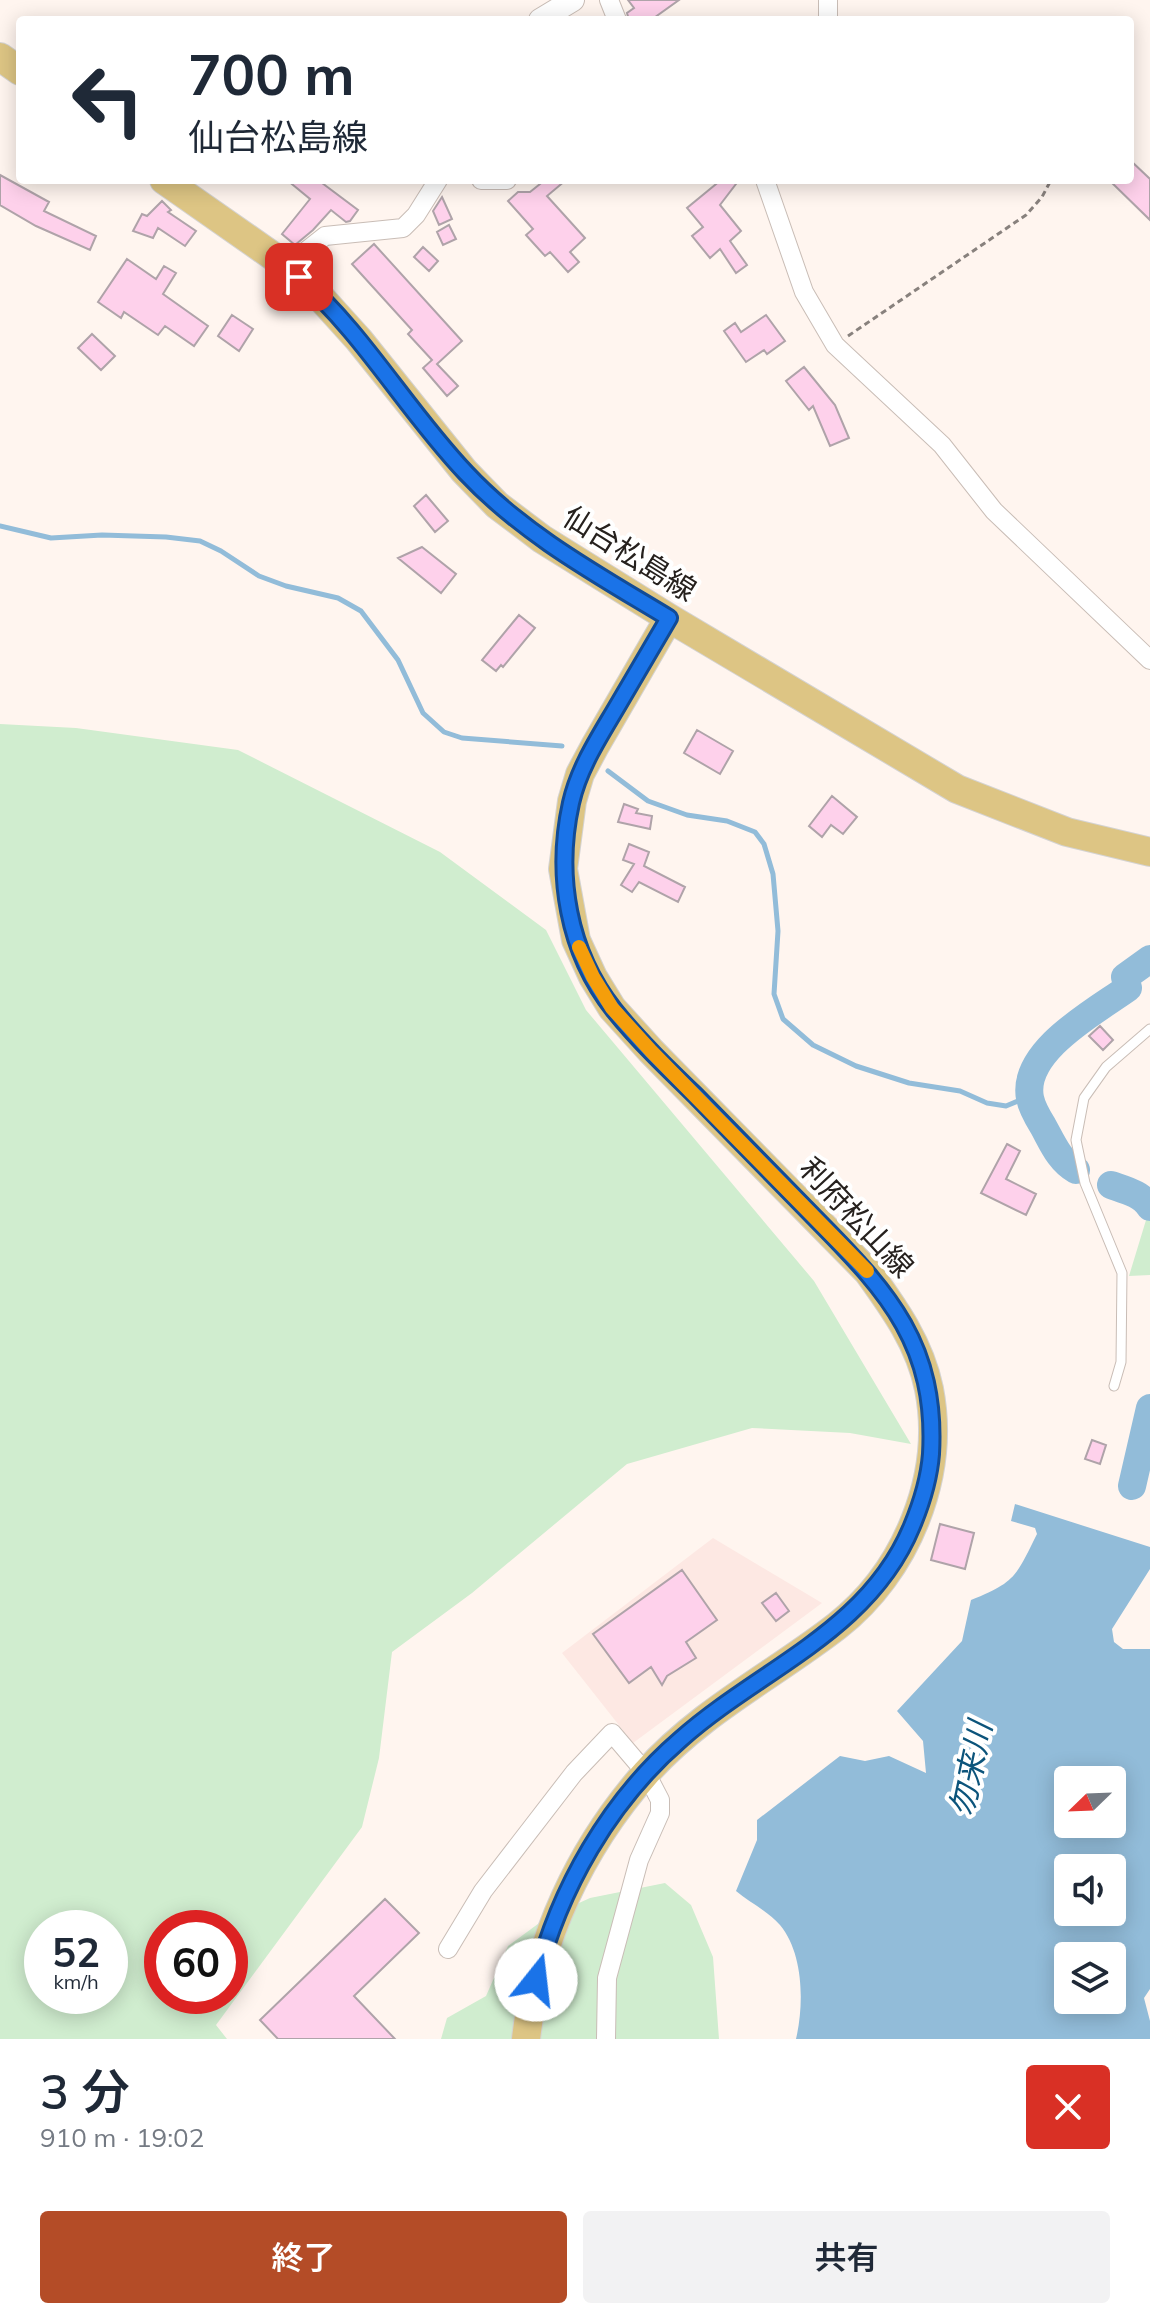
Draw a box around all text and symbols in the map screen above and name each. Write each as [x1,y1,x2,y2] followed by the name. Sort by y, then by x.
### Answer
[188,39,355,109] text: 700 m
[56,48,160,152] icon: left
[188,114,368,159] text: 仙台松島線
[265,243,333,311] pin
[277,255,321,299] icon: arrive
[556,497,704,609] street label: 仙台松島線
[792,1149,922,1285] street label: 利府松山線
[940,1715,1000,1820] water label: 勿来川
[1054,1766,1126,1838] north arrow
[1054,1766,1126,2014] map controls
[1054,1854,1126,1926] button: sound
[144,1910,248,2014] speed limit sign: 60
[52,1927,100,1977] text: 52
[494,1938,578,2022] position arrow
[1054,1942,1126,2014] button: layers
[53,1969,99,1994] text: km/h
[40,2061,130,2121] text: 3 分
[1026,2065,1110,2149] button: close
[40,2121,204,2154] text: 910 m · 19:02
[40,2211,567,2303] button: 終了
[583,2211,1110,2303] button: 共有

